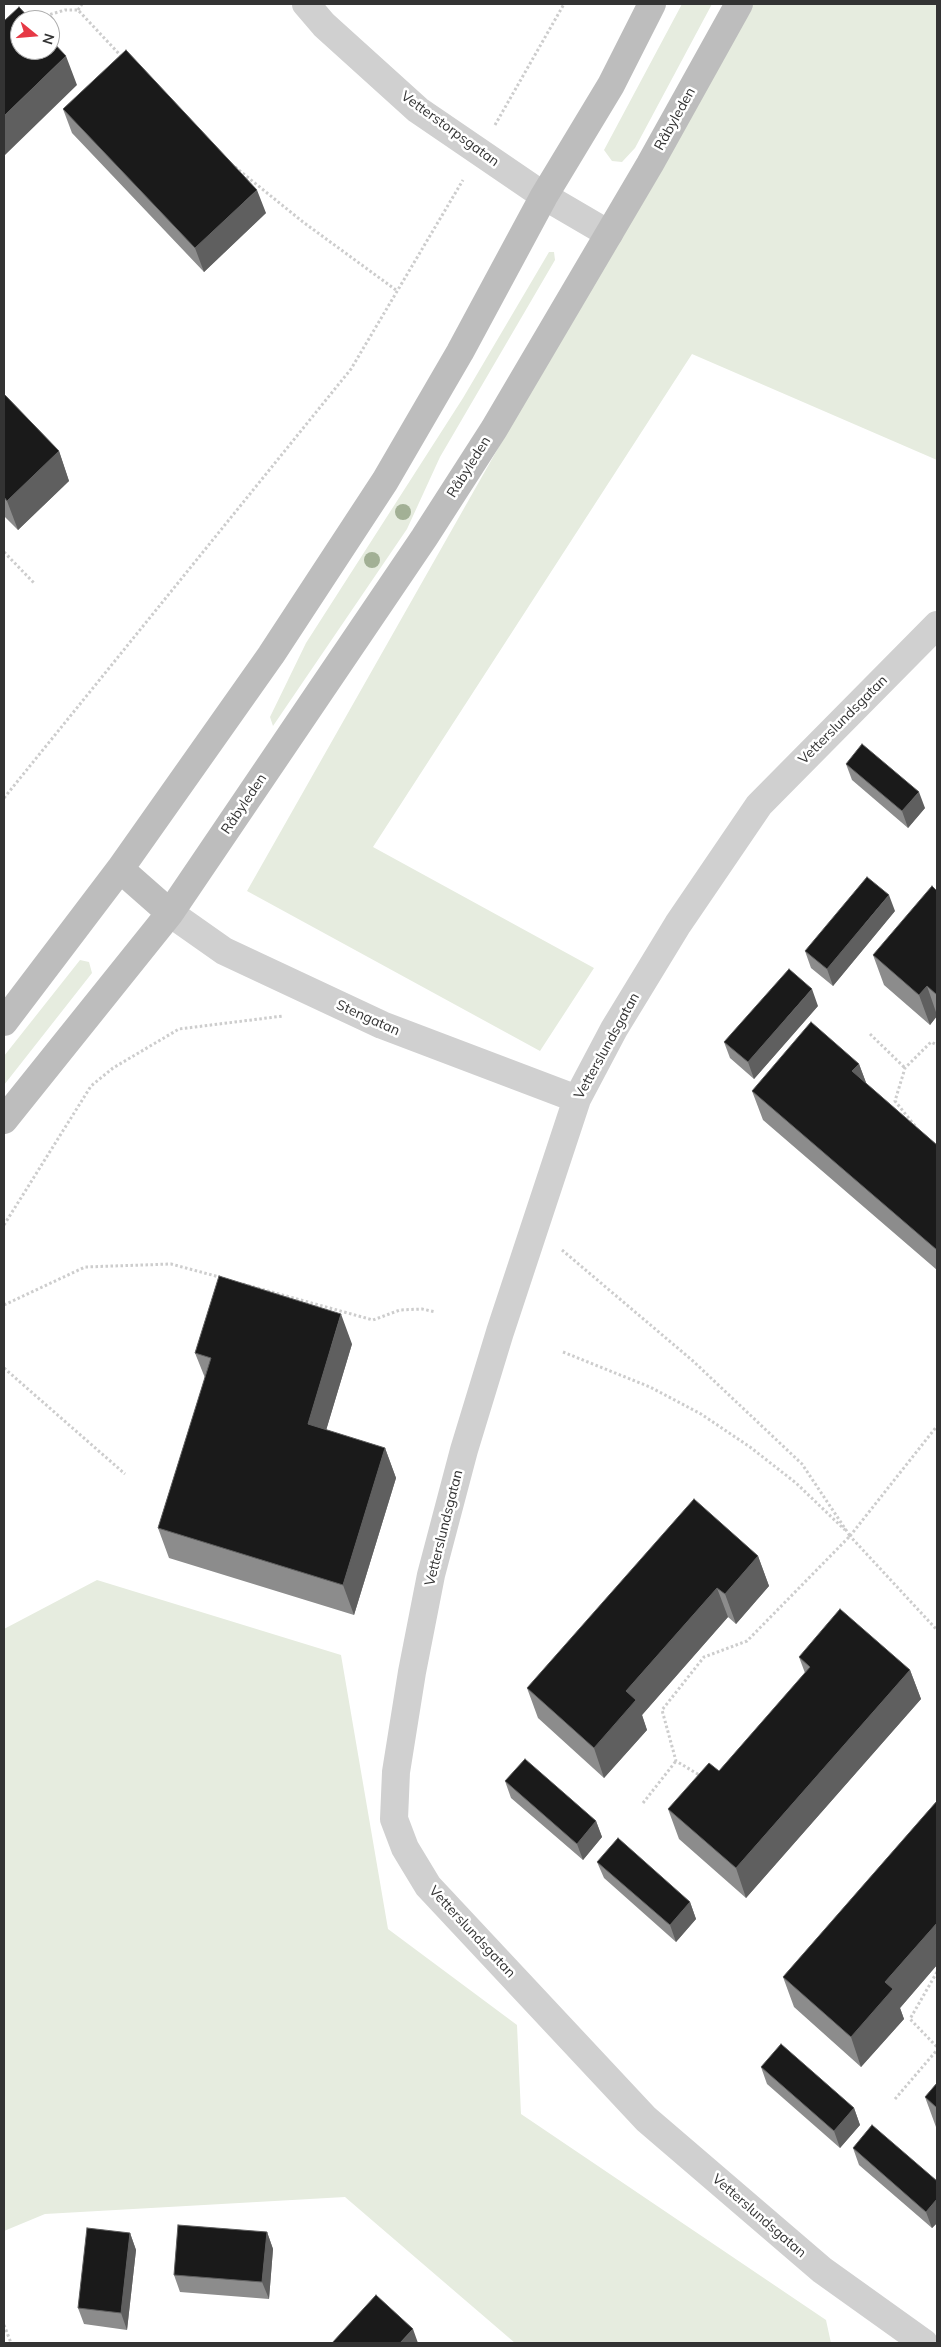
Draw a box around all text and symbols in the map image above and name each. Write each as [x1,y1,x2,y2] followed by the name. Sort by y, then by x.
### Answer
[10,10,60,60] north arrow
[38,31,59,47] text: N
[651,85,699,153] street label: Råbyleden
[398,88,502,170] street label: Vetterstorpsgatan
[444,433,494,501] street label: Råbyleden
[795,672,891,768] street label: Vetterslundsgatan
[218,771,270,837] street label: Råbyleden
[571,990,643,1102] street label: Vetterslundsgatan
[334,997,402,1039] street label: Stengatan
[421,1468,467,1588] street label: Vetterslundsgatan
[425,1883,519,1981] street label: Vetterslundsgatan
[709,2171,809,2261] street label: Vetterslundsgatan

